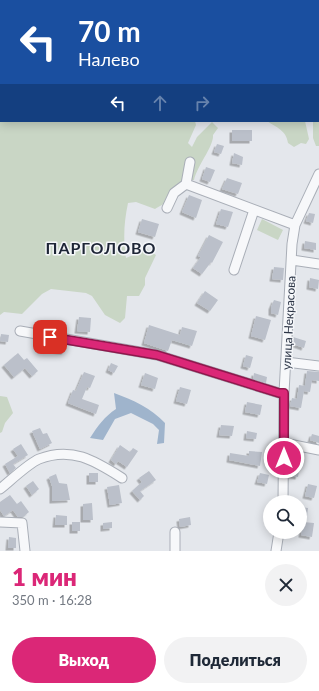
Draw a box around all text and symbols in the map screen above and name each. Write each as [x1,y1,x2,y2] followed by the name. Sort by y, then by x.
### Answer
[78,14,141,48] text: 70 m
[12,16,64,68] icon: left
[78,48,140,70] text: Налево
[107,92,129,114] icon: left
[149,92,171,114] icon: ahead
[191,92,213,114] icon: right
[45,238,157,257] district label: ПАРГОЛОВО
[279,275,298,371] street label: улица Некрасова
[33,320,67,354] pin
[39,326,61,348] icon: arrive
[263,437,305,479] position arrow
[263,495,307,539] map controls
[263,495,307,539] button: search
[12,562,77,591] text: 1 мин
[265,564,307,606] button: close
[12,592,92,608] text: 350 m · 16:28
[12,637,156,683] button: Выход
[164,637,307,683] button: Поделиться

